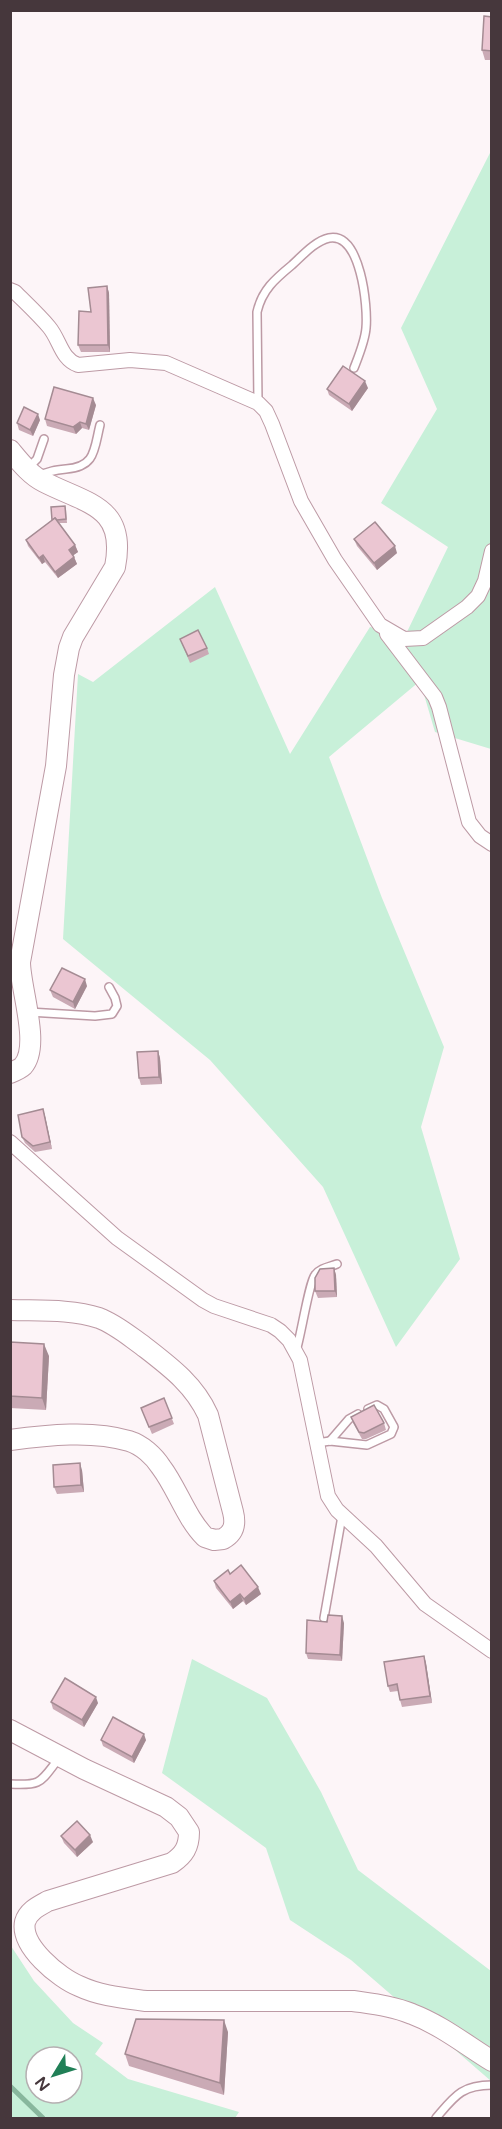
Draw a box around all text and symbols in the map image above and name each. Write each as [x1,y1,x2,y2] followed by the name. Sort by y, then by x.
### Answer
[24,2045,84,2105] north arrow
[31,2072,55,2095] text: N

